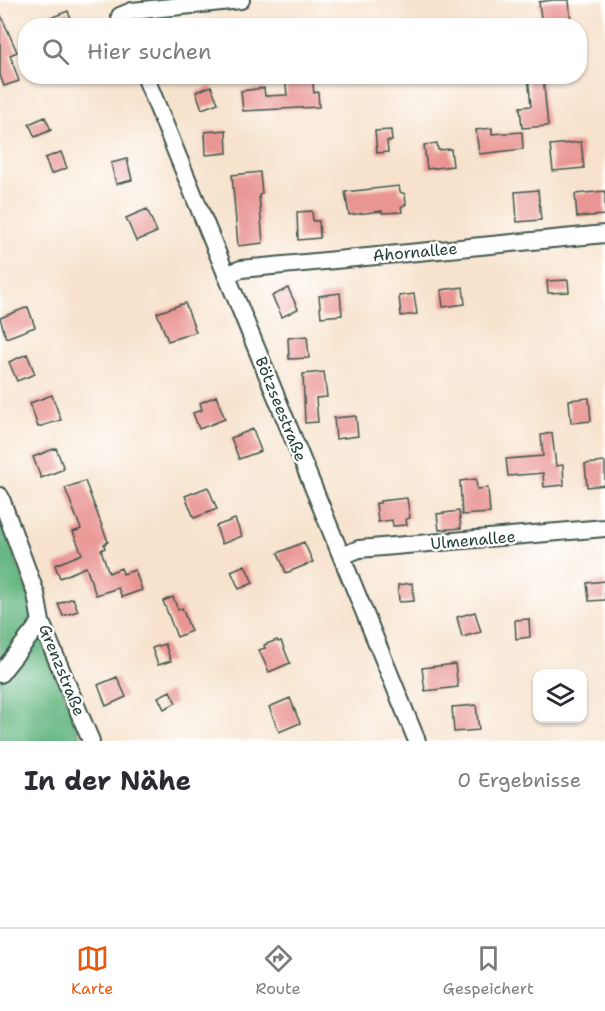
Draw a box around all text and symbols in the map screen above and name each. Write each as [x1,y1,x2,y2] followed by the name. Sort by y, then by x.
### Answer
[18,18,587,84] search box
[39,35,72,68] icon: search
[87,37,212,66] text: Hier suchen
[372,238,458,266] street label: Ahornallee
[250,354,312,464] street label: Bötzseestraße
[430,526,516,554] street label: Ulmenallee
[34,621,90,719] street label: Grenzstraße
[533,669,587,723] map controls
[533,669,587,723] button: layers
[24,763,191,798] text: In der Nähe
[457,767,581,793] text: 0 Ergebnisse
[71,942,113,999] tab: Karte
[256,942,301,999] tab: Route
[443,942,534,999] tab: Gespeichert

